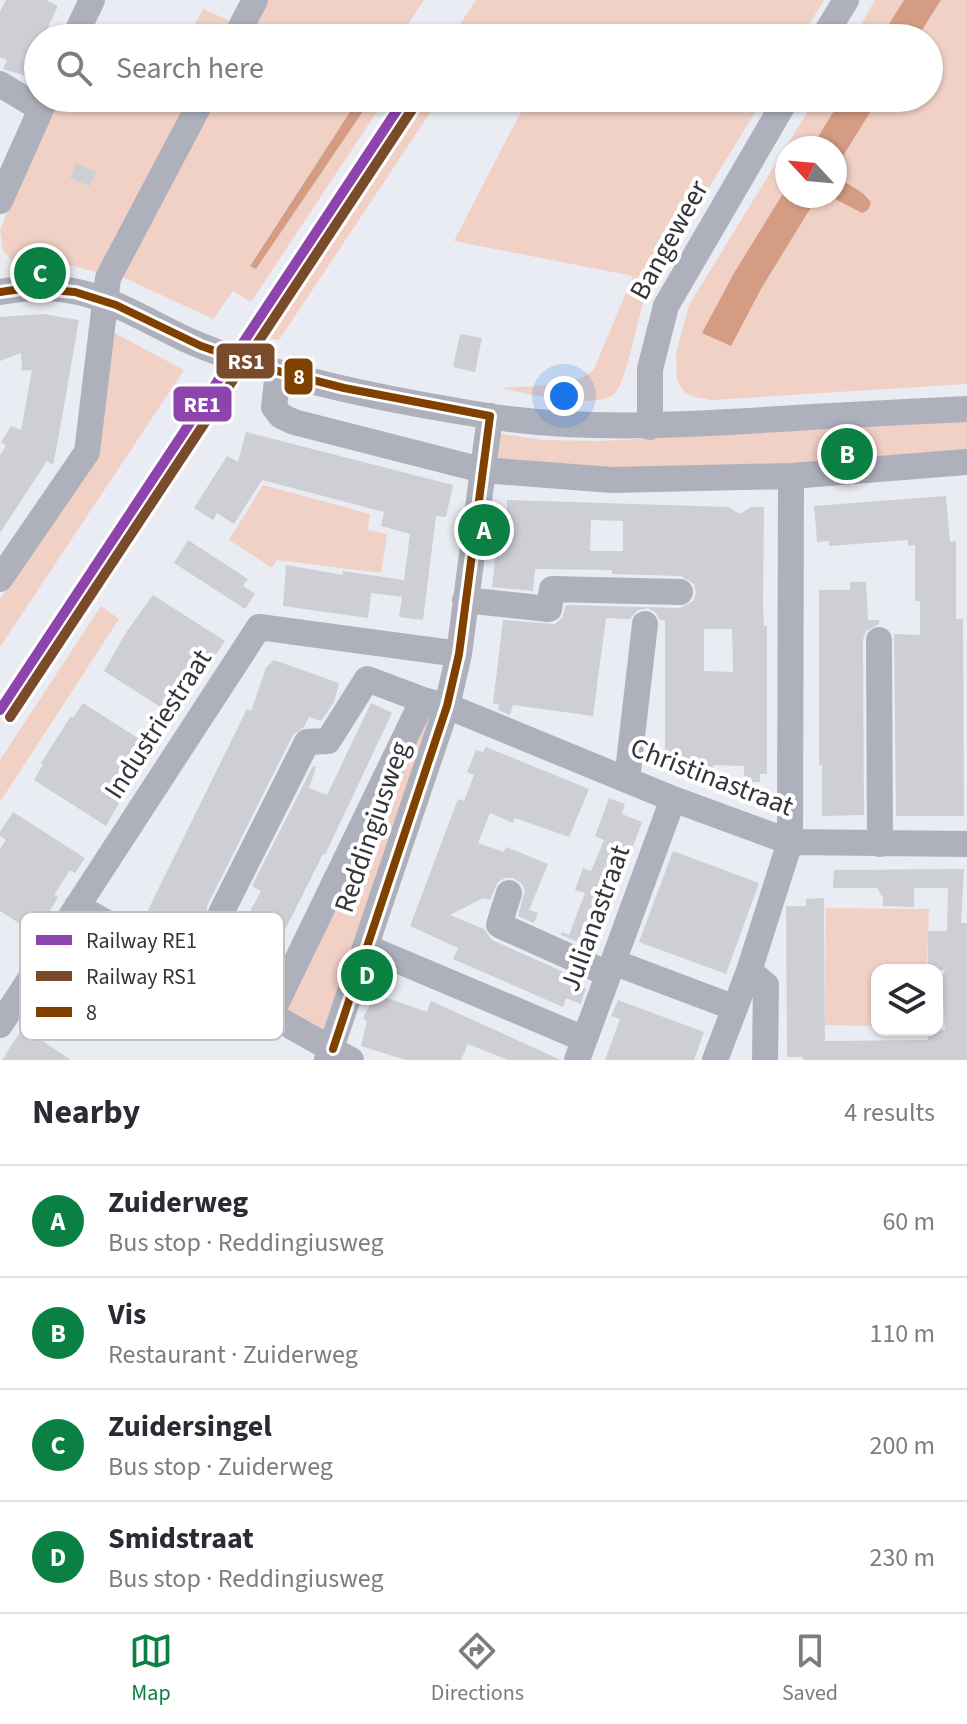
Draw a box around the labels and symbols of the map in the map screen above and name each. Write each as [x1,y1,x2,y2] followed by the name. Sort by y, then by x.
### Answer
[775,136,847,208] north arrow
[620,173,718,307] street label: Bangeweer
[14,243,66,303] pin: C
[215,342,276,380] line badge: RS1
[227,346,265,378] text: RS1
[283,357,314,396] line badge: 8
[293,361,305,393] text: 8
[544,376,584,416] your location
[172,385,233,423] line badge: RE1
[183,389,221,421] text: RE1
[821,424,873,484] pin: B
[458,500,510,560] pin: A
[95,641,222,807] street label: Industriestraat
[625,728,800,827] street label: Christinastraat
[324,736,420,918] street label: Reddingiusweg
[550,839,640,997] street label: Julianastraat
[20,912,284,1040] legend
[86,925,197,957] text: Railway RE1
[341,945,393,1005] pin: D
[86,961,197,993] text: Railway RS1
[86,997,97,1029] text: 8

